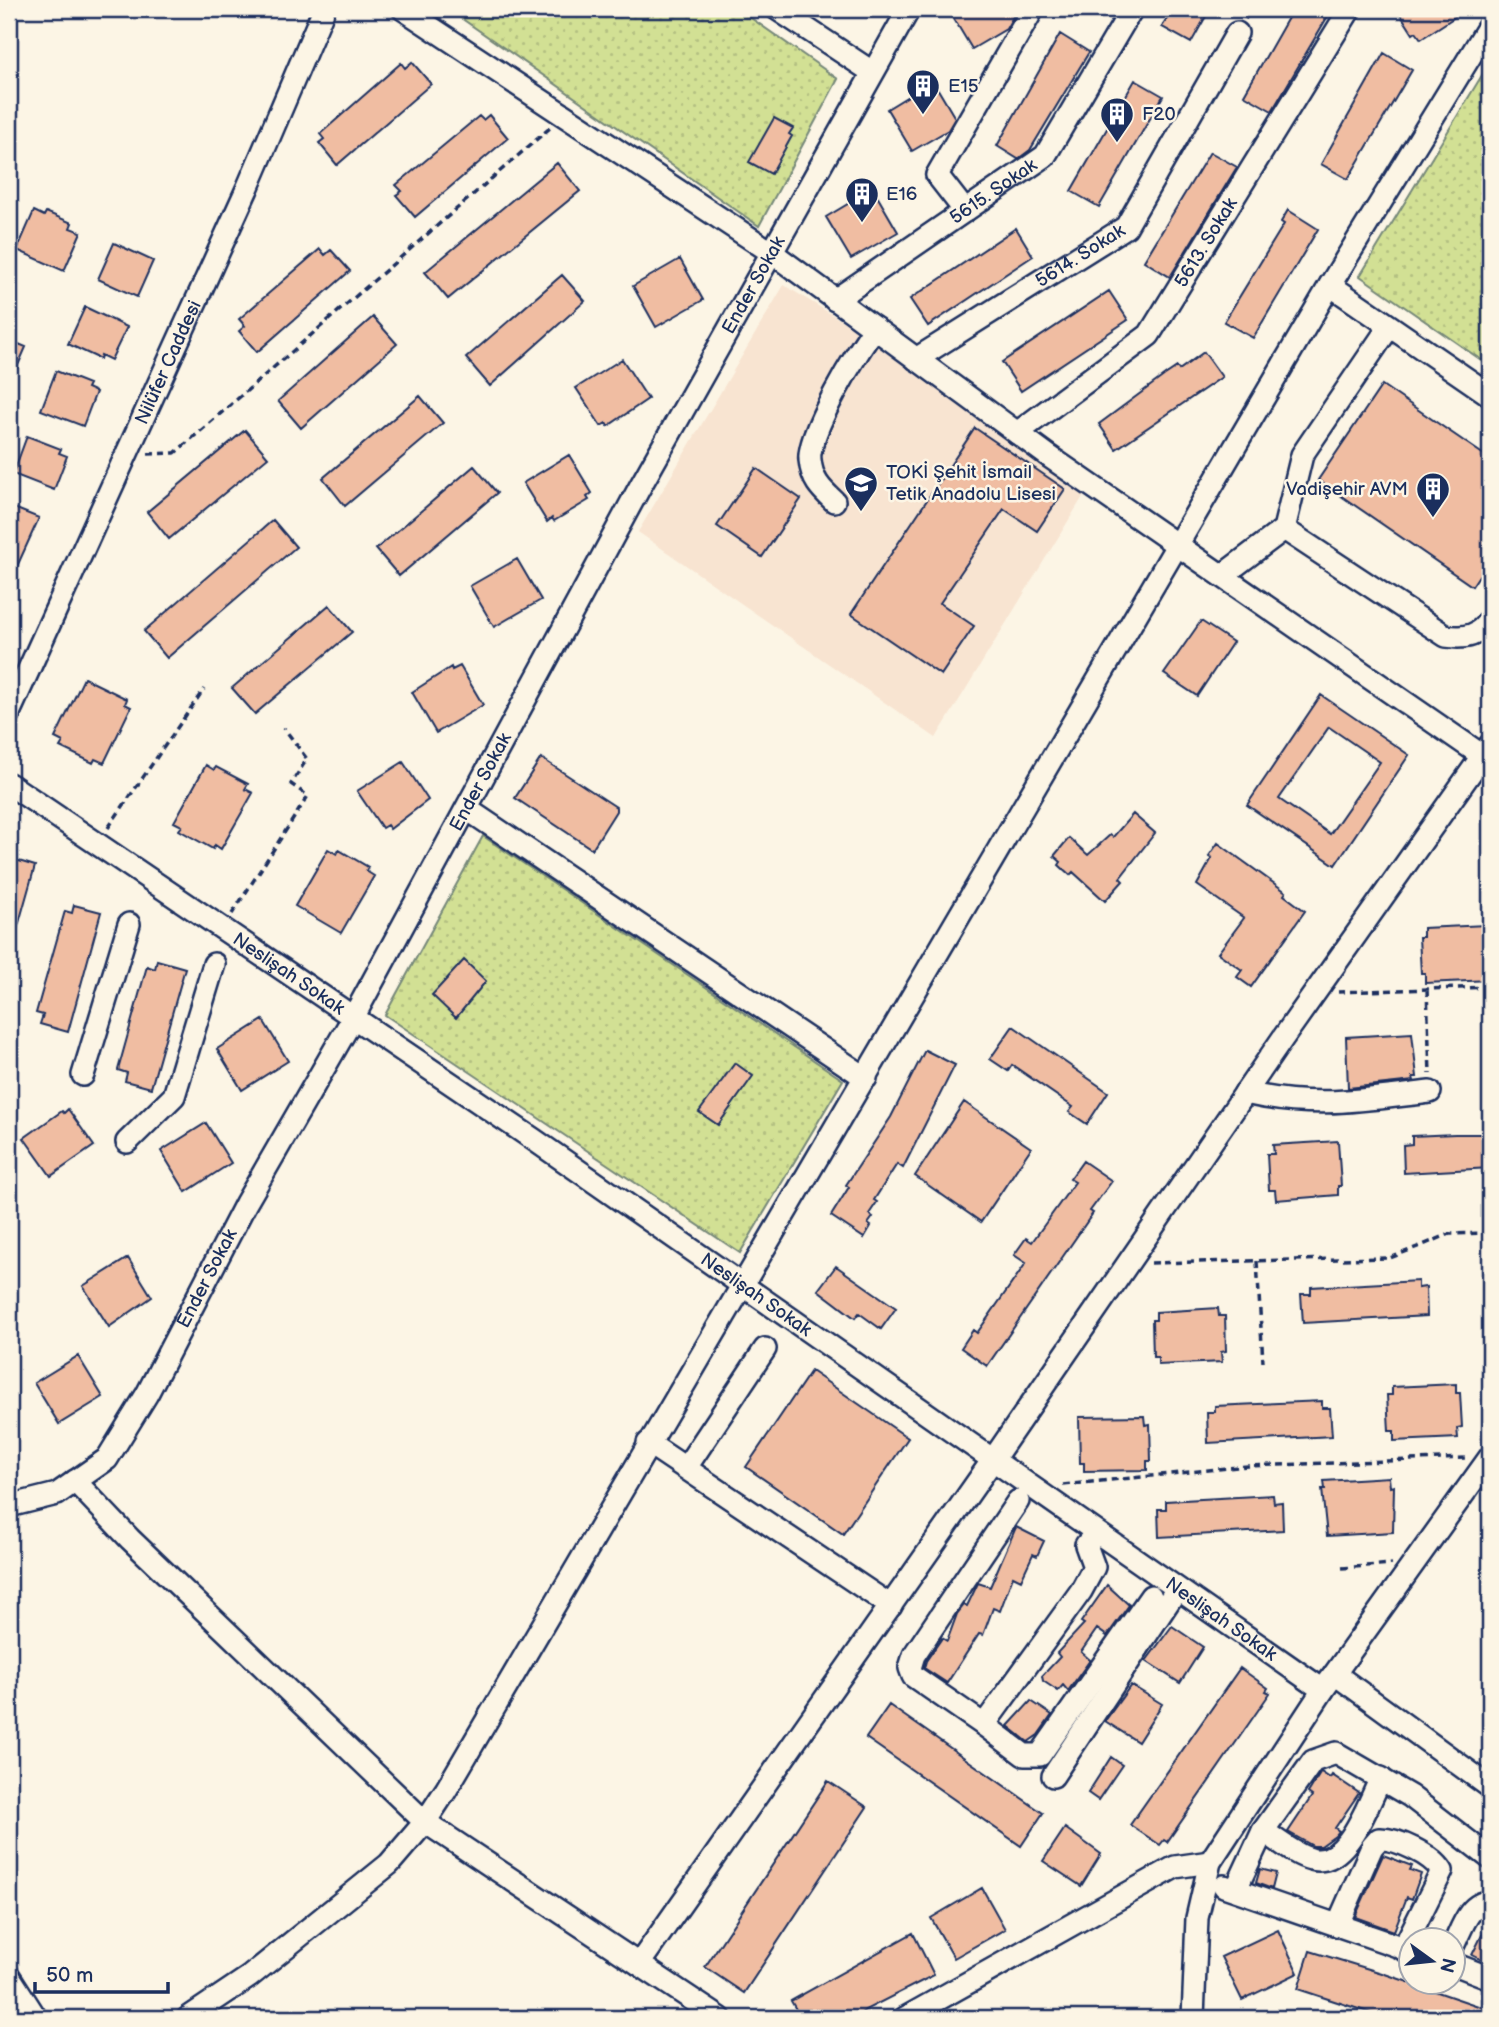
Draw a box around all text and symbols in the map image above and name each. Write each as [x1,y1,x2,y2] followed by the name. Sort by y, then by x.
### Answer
[904,67,942,116] building icon: E15
[948,75,979,98] place label: E15
[1098,95,1136,144] building icon: F20
[1142,103,1176,126] place label: F20
[945,153,1042,229] street label: 5615. Sokak
[843,175,881,224] building icon: E16
[886,183,917,206] place label: E16
[1170,193,1243,292] street label: 5613. Sokak
[1031,219,1130,292] street label: 5614. Sokak
[717,232,791,338] street label: Ender Sokak
[130,297,206,428] street label: Nilüfer Caddesi
[886,461,1056,506] place label: TOKİ Şehit İsmail Tetik Anadolu Lisesi
[842,464,880,513] school or university icon: TOKİ Şehit İsmail Tetik Anadolu Lisesi
[1414,470,1452,519] building icon: Vadişehir AVM
[1286,478,1408,501] place label: Vadişehir AVM
[445,728,517,835] street label: Ender Sokak
[228,927,350,1020] street label: Neslişah Sokak
[172,1224,242,1332] street label: Ender Sokak
[696,1248,817,1342] street label: Neslişah Sokak
[1161,1572,1282,1666] street label: Neslişah Sokak
[1398,1926,1468,1996] north arrow
[35,1950,168,1994] scale bar
[1434,1955,1460,1975] text: N
[46,1963,93,1988] text: 50 m

